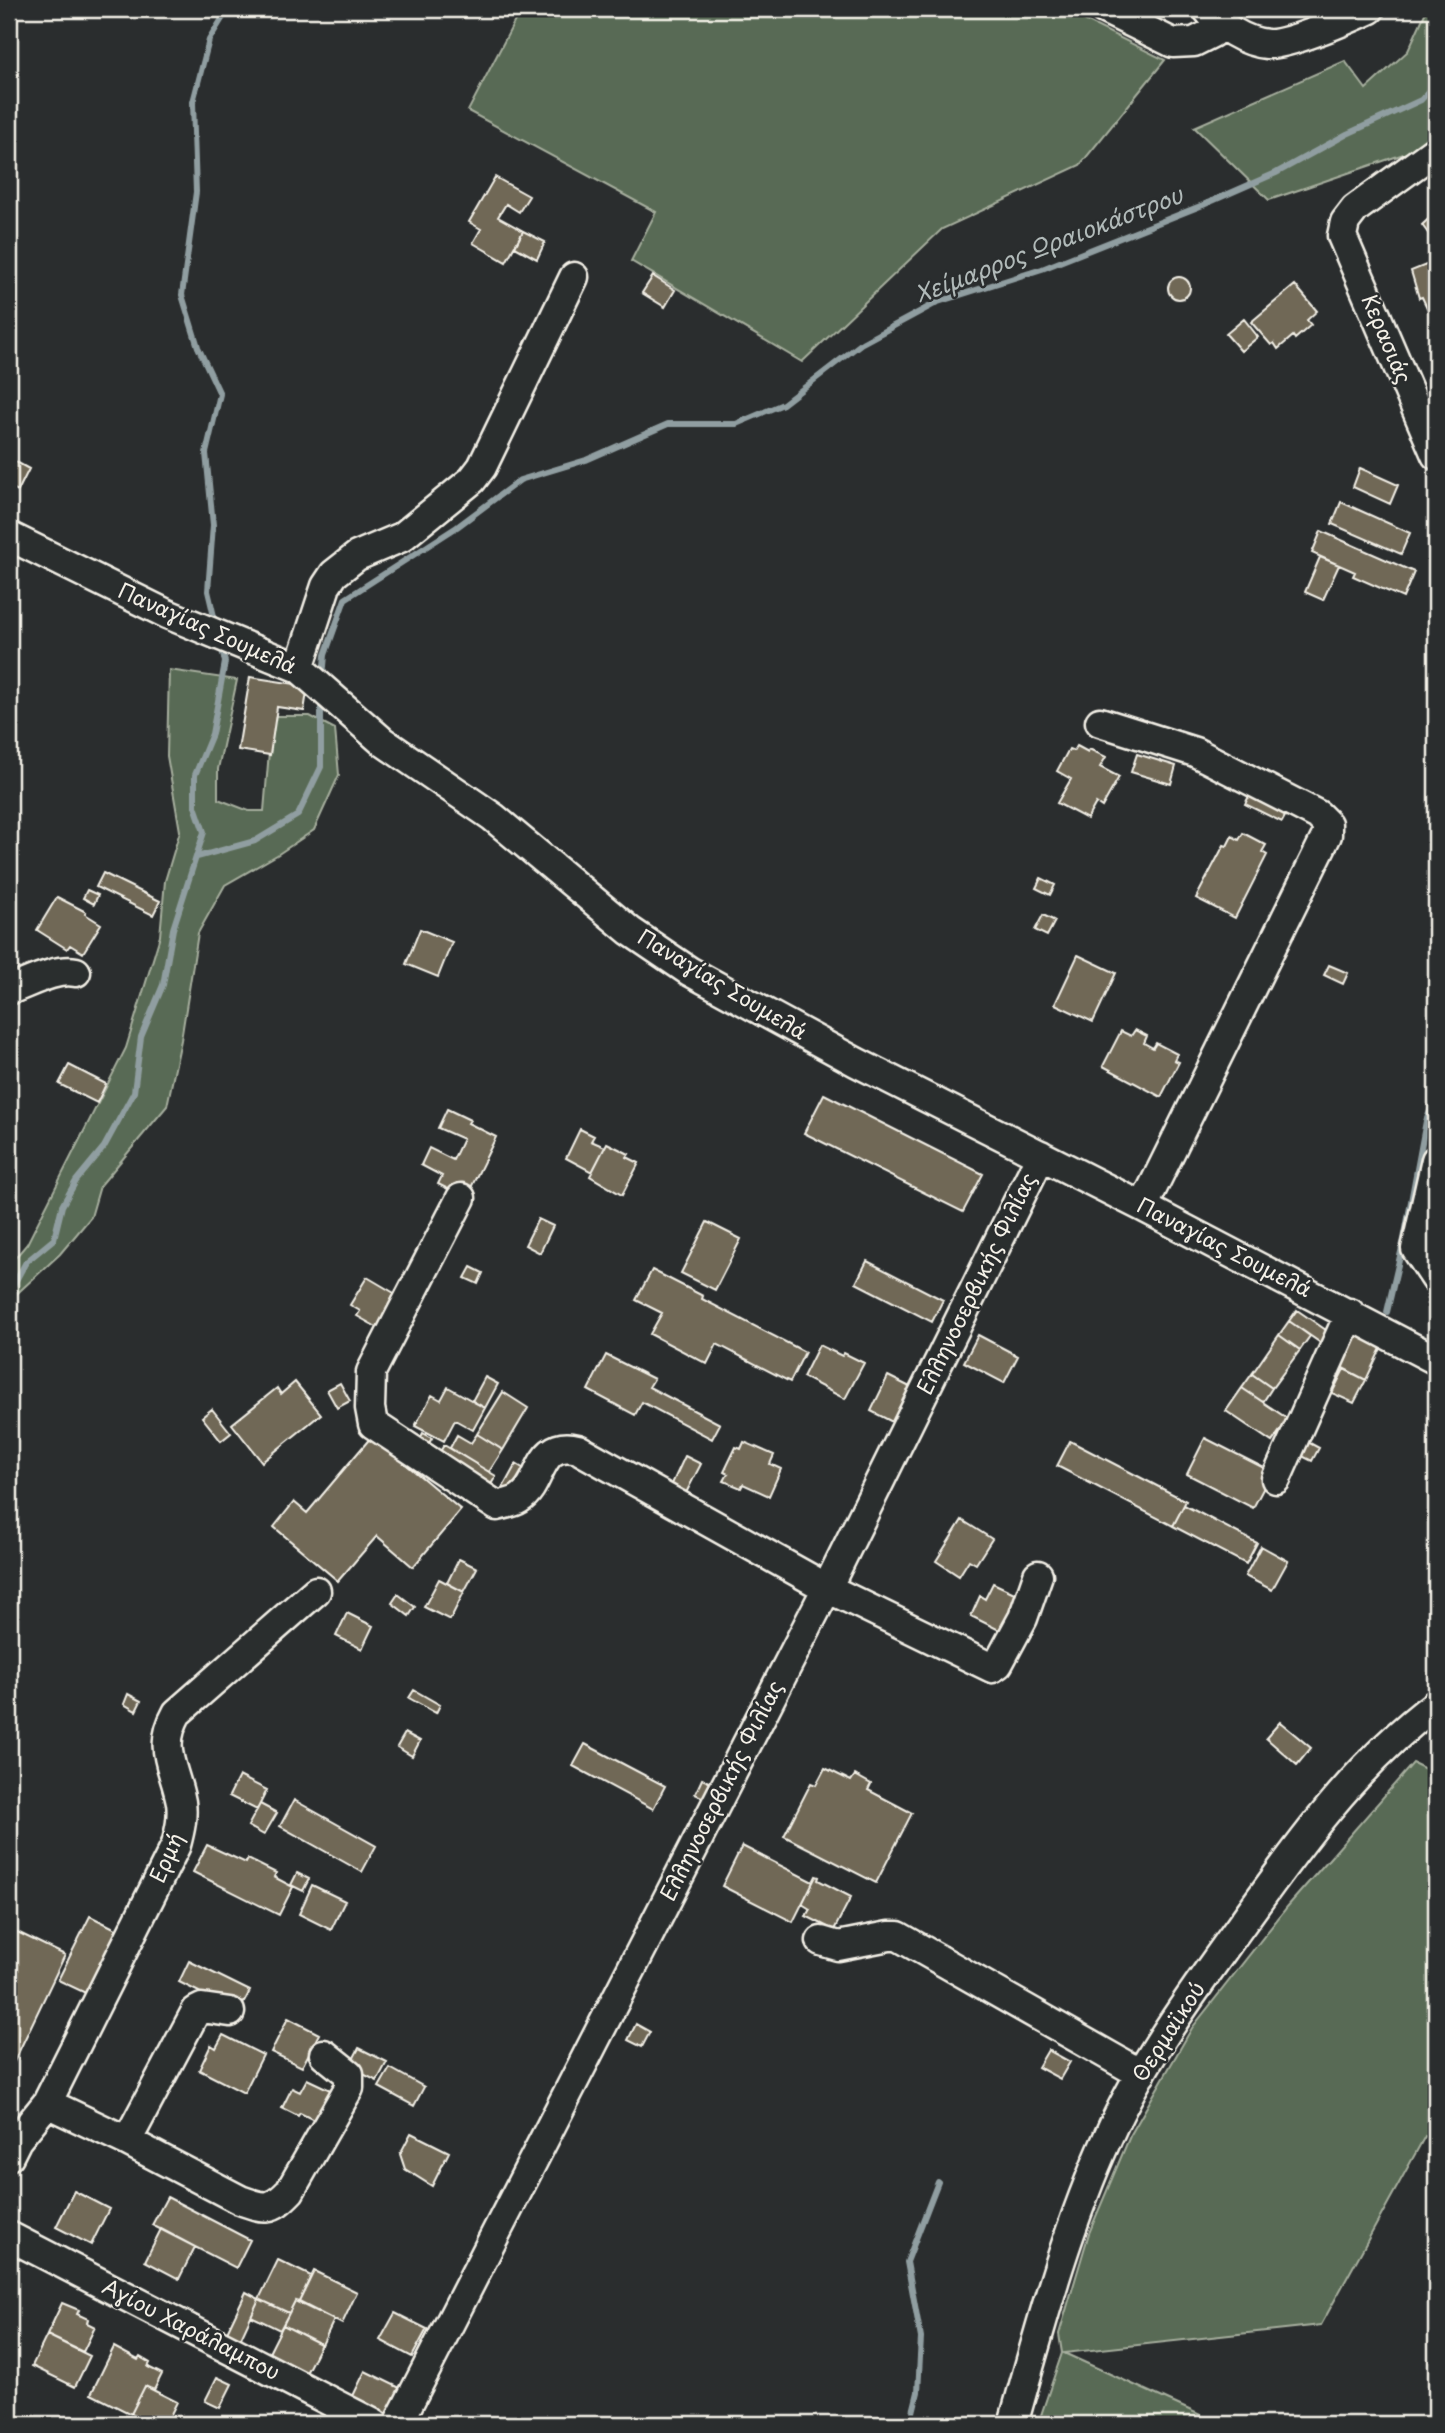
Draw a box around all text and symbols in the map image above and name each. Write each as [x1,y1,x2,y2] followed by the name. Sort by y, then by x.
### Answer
[910,176,1188,311] water label: Χείμαρρος Ωραιοκάστρου
[1355,288,1421,388] street label: Κερασιάς
[114,573,302,681] street label: Παναγίας Σουμελά
[632,920,814,1047] street label: Παναγίας Σουμελά
[907,1167,1043,1400] street label: Ελληνοσερβικής Φιλίας
[1132,1188,1318,1304] street label: Παναγίας Σουμελά
[651,1674,790,1906] street label: Ελληνοσερβικής Φιλίας
[140,1827,190,1887] street label: Ερμή
[1123,1975,1212,2087] street label: Θερμαϊκού
[97,2270,286,2387] street label: Αγίου Χαράλαμπου

